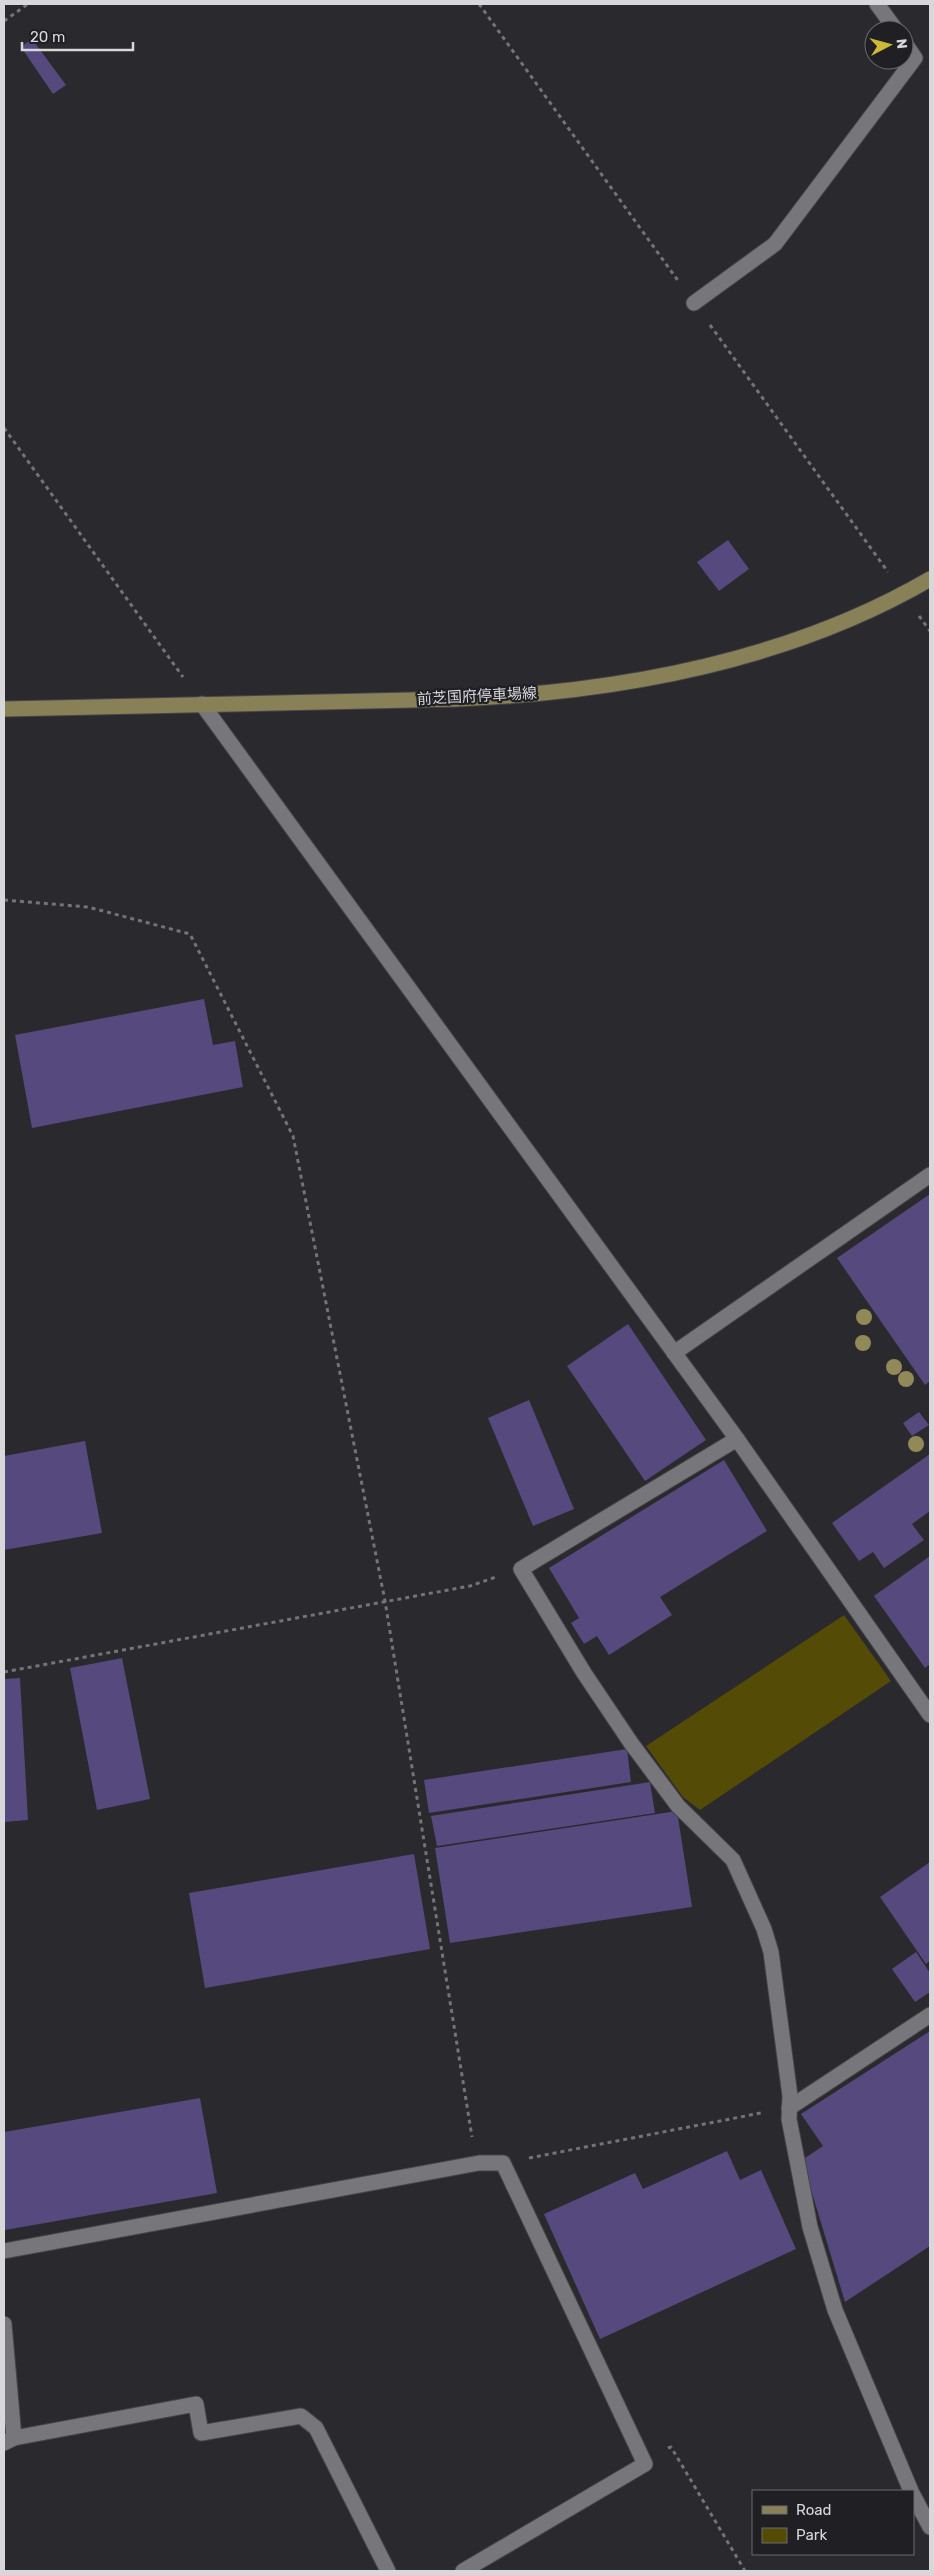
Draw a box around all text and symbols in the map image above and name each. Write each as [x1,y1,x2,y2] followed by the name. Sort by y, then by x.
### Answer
[22,20,134,52] scale bar
[864,20,914,70] north arrow
[30,28,65,46] text: 20 m
[892,38,910,50] text: N
[417,684,537,708] street label: 前芝国府停車場線
[752,2490,914,2555] legend
[796,2501,832,2519] text: Road
[796,2526,827,2544] text: Park

